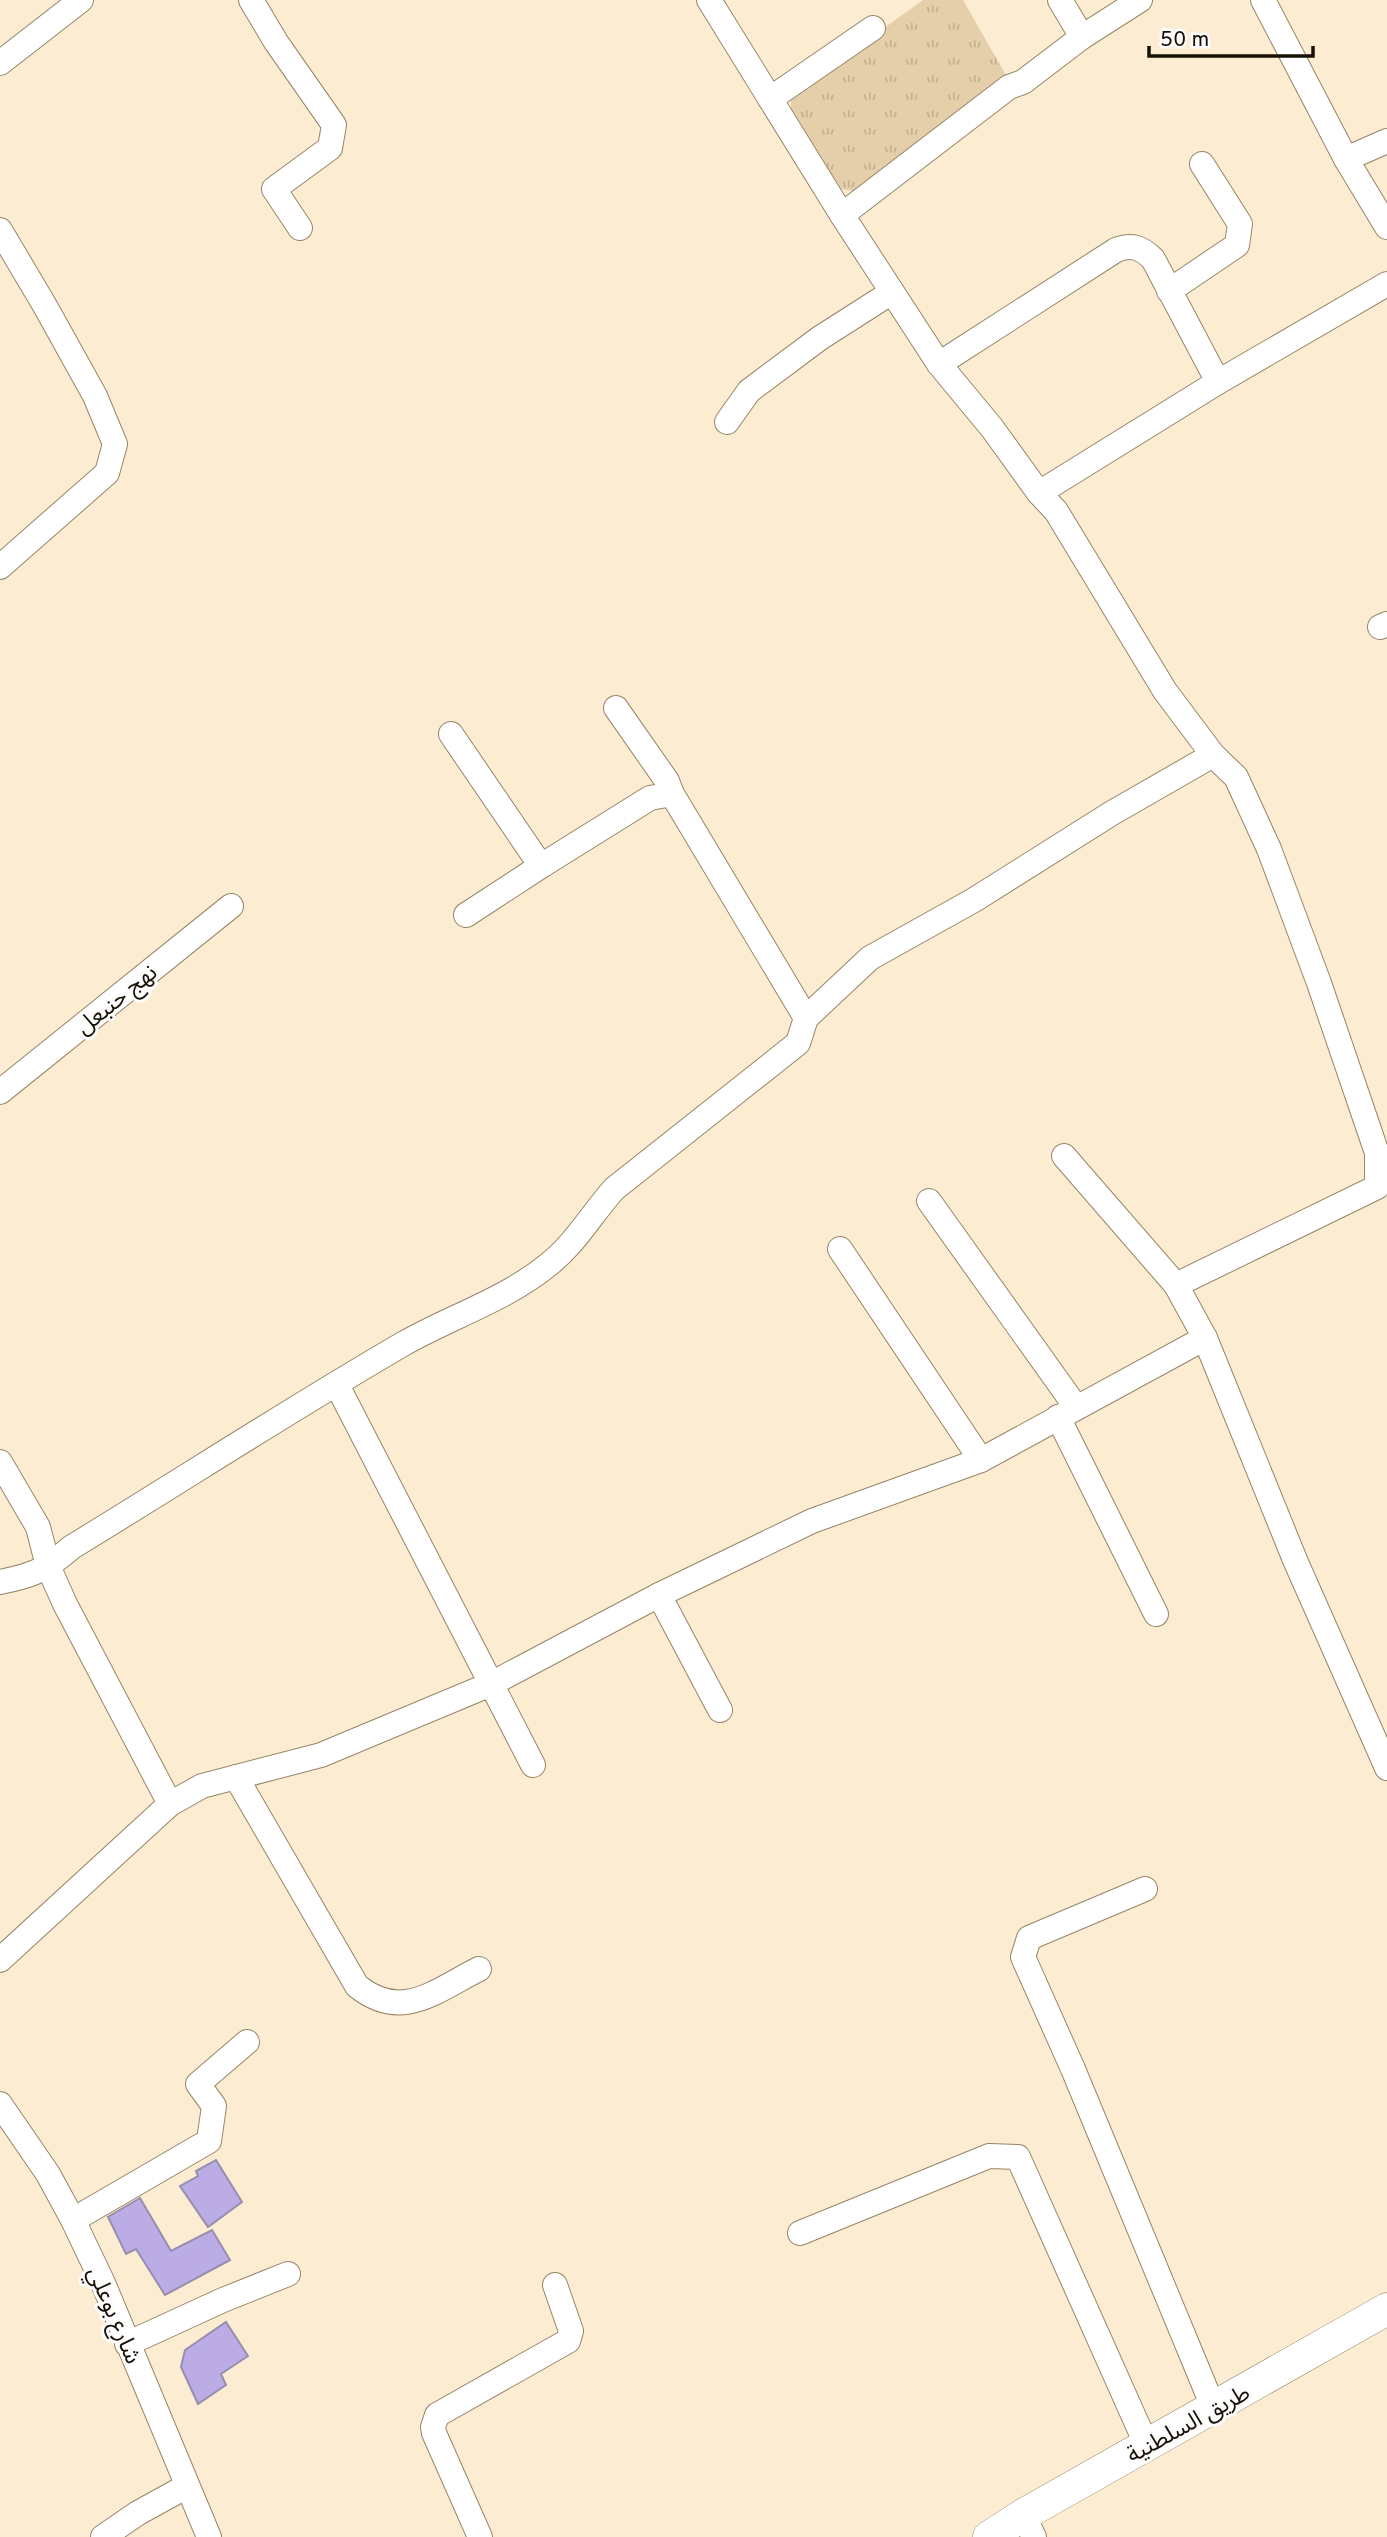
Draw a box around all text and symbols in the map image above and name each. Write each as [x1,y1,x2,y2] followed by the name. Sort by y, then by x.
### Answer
[1149,14,1314,58] scale bar
[1160,27,1209,54] text: 50 m
[71,959,164,1043] street label: نهج حنبعل
[79,2263,146,2369] street label: شارع بوعلي
[1122,2379,1256,2471] street label: طريق السلطنية

